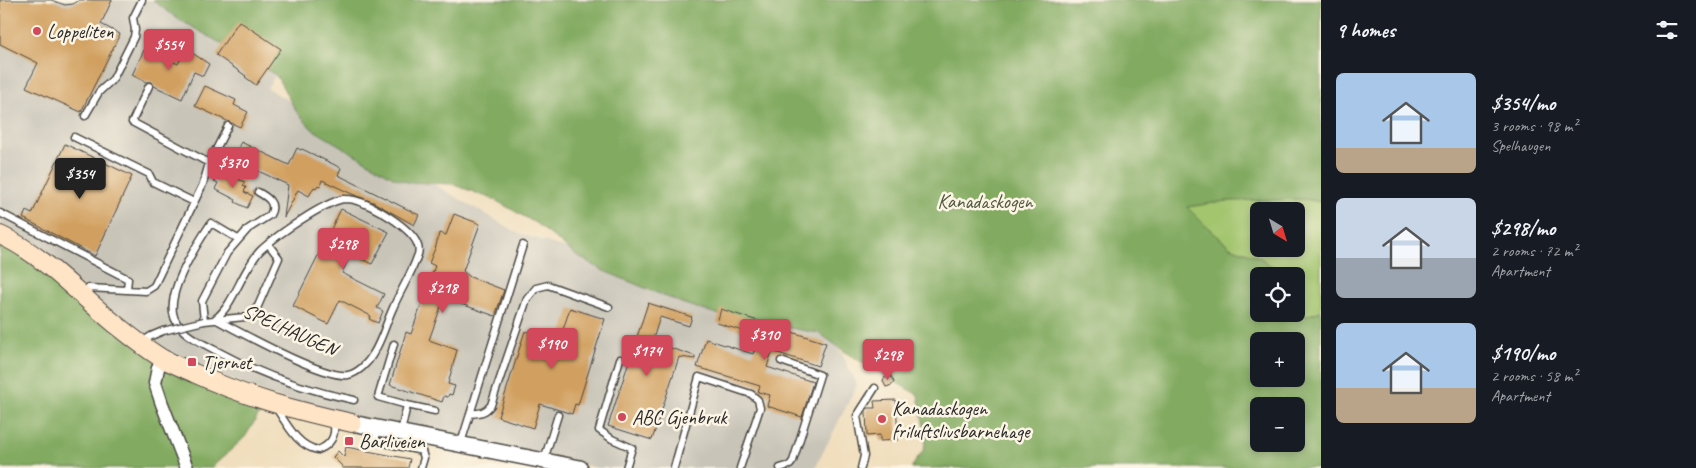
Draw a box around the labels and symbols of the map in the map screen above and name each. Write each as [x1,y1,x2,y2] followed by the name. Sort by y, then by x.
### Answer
[47,19,114,44] place label: Loppeliten
[31,25,43,37] marker: Loppeliten
[139,28,199,71] pin: $554
[203,146,263,189] pin: $370
[50,158,110,200] pin: $354
[938,189,1033,214] park label: Kanadaskogen
[1250,202,1305,258] north arrow
[313,228,373,270] pin: $298
[413,272,473,314] pin: $218
[239,298,343,363] street label: SPELHAUGEN
[735,318,795,361] pin: $310
[522,328,582,370] pin: $190
[617,334,677,377] pin: $174
[858,338,918,381] pin: $298
[202,350,254,375] place label: Tjernet
[186,356,198,368] marker: Tjernet
[892,396,1031,444] place label: Kanadaskogen friluftslivsbarnehage
[632,405,728,430] place label: ABC Gjenbruk
[616,411,628,423] marker: ABC Gjenbruk
[876,413,888,425] marker: Kanadaskogen friluftslivsbarnehage
[359,429,426,454] place label: Barliveien
[343,435,355,447] marker: Barliveien

